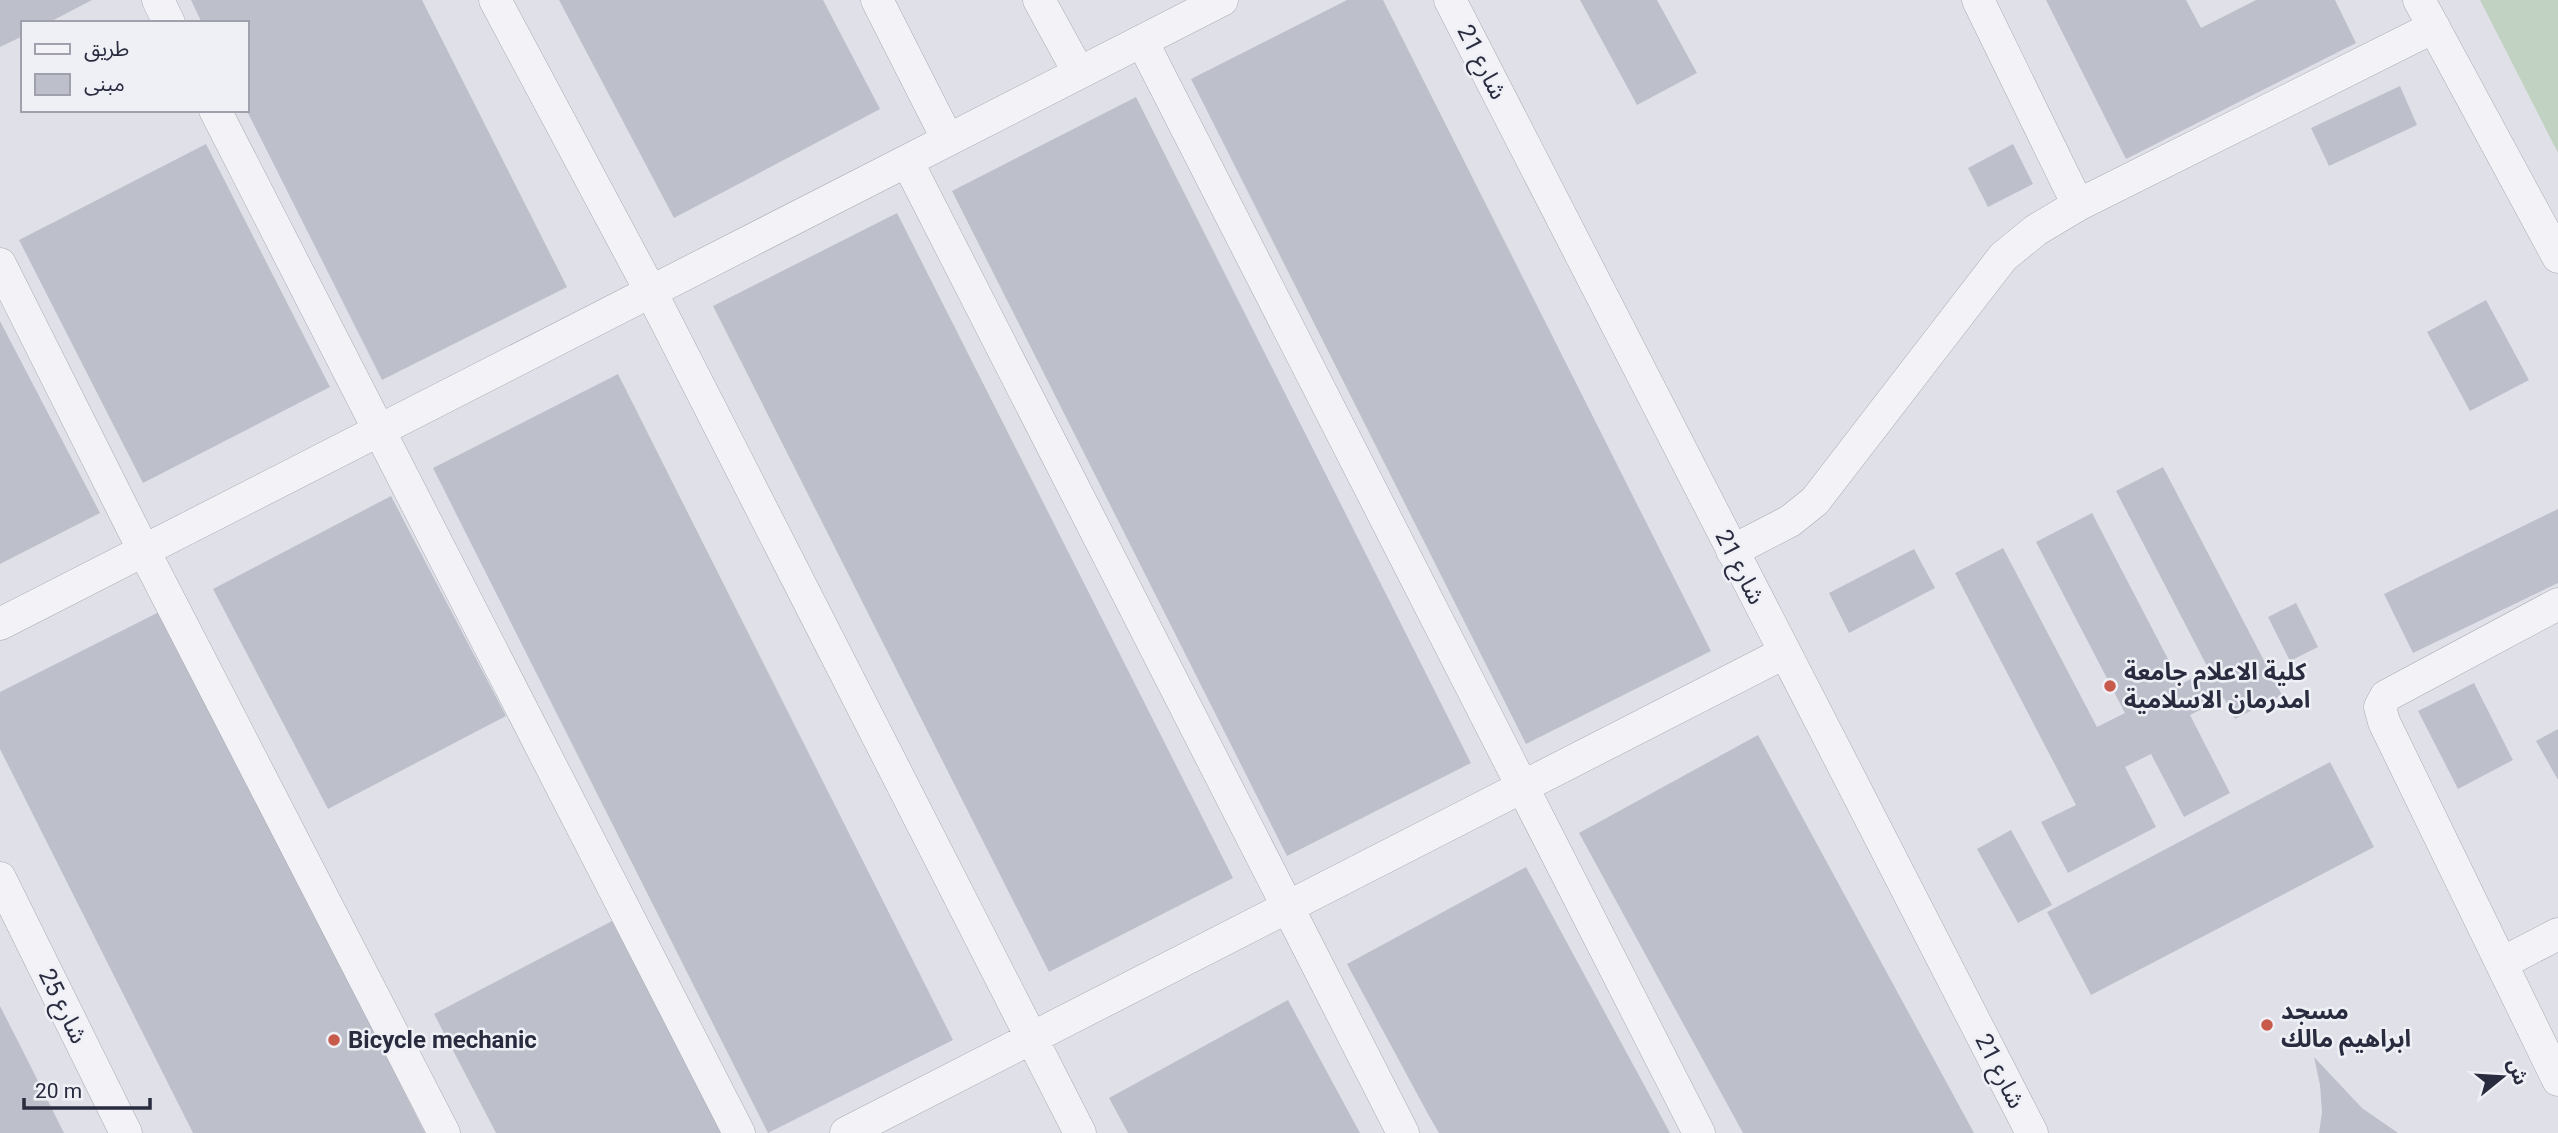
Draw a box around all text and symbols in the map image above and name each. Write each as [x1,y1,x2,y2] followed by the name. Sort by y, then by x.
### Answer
[1449,20,1513,105] street label: شارع 21
[21,21,248,112] legend
[84,37,129,62] text: طريق
[84,72,125,96] text: مبنى
[1707,525,1771,610] street label: شارع 21
[2124,658,2310,714] place label: كلية الاعلام جامعة امدرمان الاسلامية
[2102,678,2118,694] marker: كلية الاعلام جامعة امدرمان الاسلامية
[30,964,93,1049] street label: شارع 25
[2281,997,2411,1056] place label: مسجد ابراهيم مالك
[2259,1017,2275,1033] marker: مسجد ابراهيم مالك
[348,1026,537,1054] place label: Bicycle mechanic
[1967,1029,2031,1114] street label: شارع 21
[326,1032,342,1048] marker: Bicycle mechanic
[2467,1042,2537,1112] north arrow
[2503,1056,2533,1088] text: ش
[24,1066,150,1110] scale bar
[35,1079,82,1103] text: 20 m

